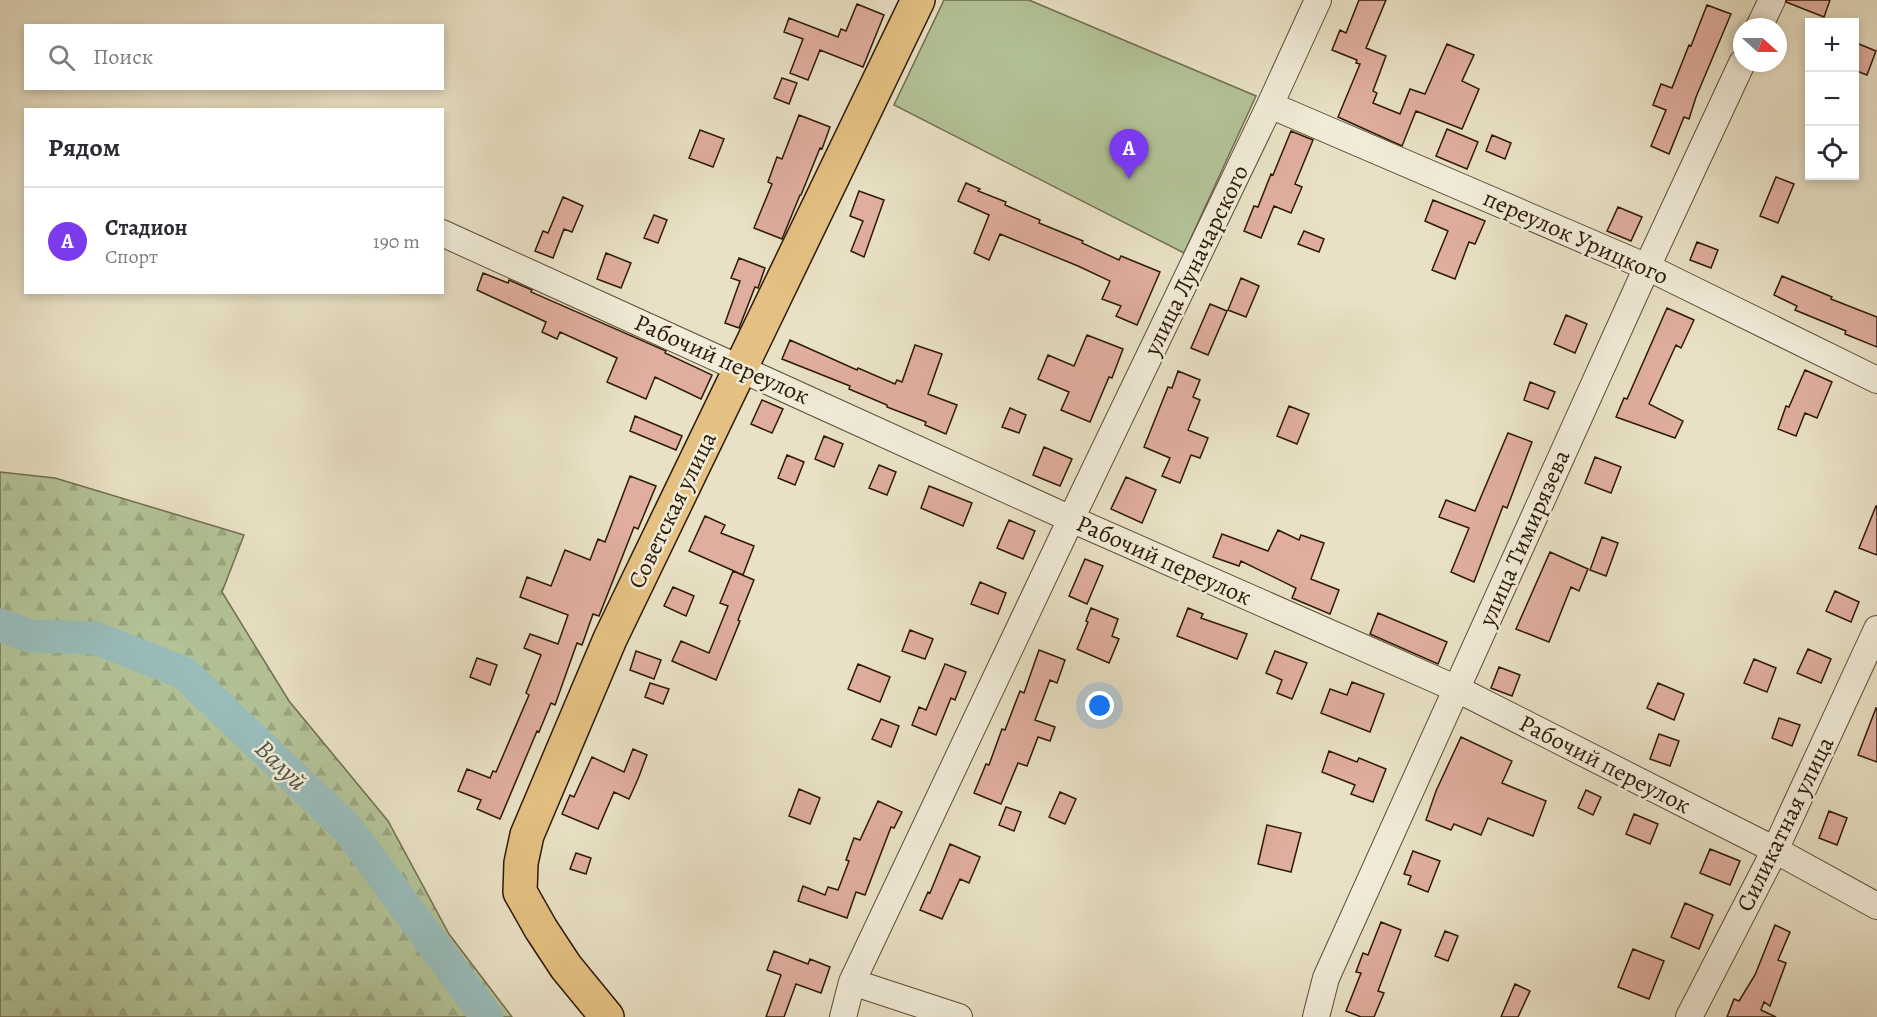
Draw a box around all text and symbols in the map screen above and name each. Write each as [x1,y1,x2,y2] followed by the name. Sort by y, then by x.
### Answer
[1733,18,1787,72] north arrow
[1805,18,1859,180] map controls
[1805,18,1859,72] button: +
[24,24,444,90] search box
[45,41,78,74] icon: search
[93,42,153,72] text: Поиск
[1805,72,1859,126] button: −
[1805,126,1859,180] button: locate
[48,130,120,165] text: Рядом
[1110,130,1148,179] pin: A
[1135,159,1256,362] street label: улица Луначарского
[1478,182,1674,292] street label: переулок Урицкого
[105,213,188,243] text: Стадион
[61,228,74,255] text: A
[373,228,420,255] text: 190 m
[105,243,158,270] text: Спорт
[629,306,815,412] street label: Рабочий переулок
[620,426,724,594] street label: Советская улица
[1470,445,1577,632] street label: улица Тимирязева
[1071,507,1257,613] street label: Рабочий переулок
[1085,691,1114,720] your location
[1514,707,1696,821] street label: Рабочий переулок
[247,731,315,799] water label: Валуй
[1729,731,1841,917] street label: Силикатная улица

